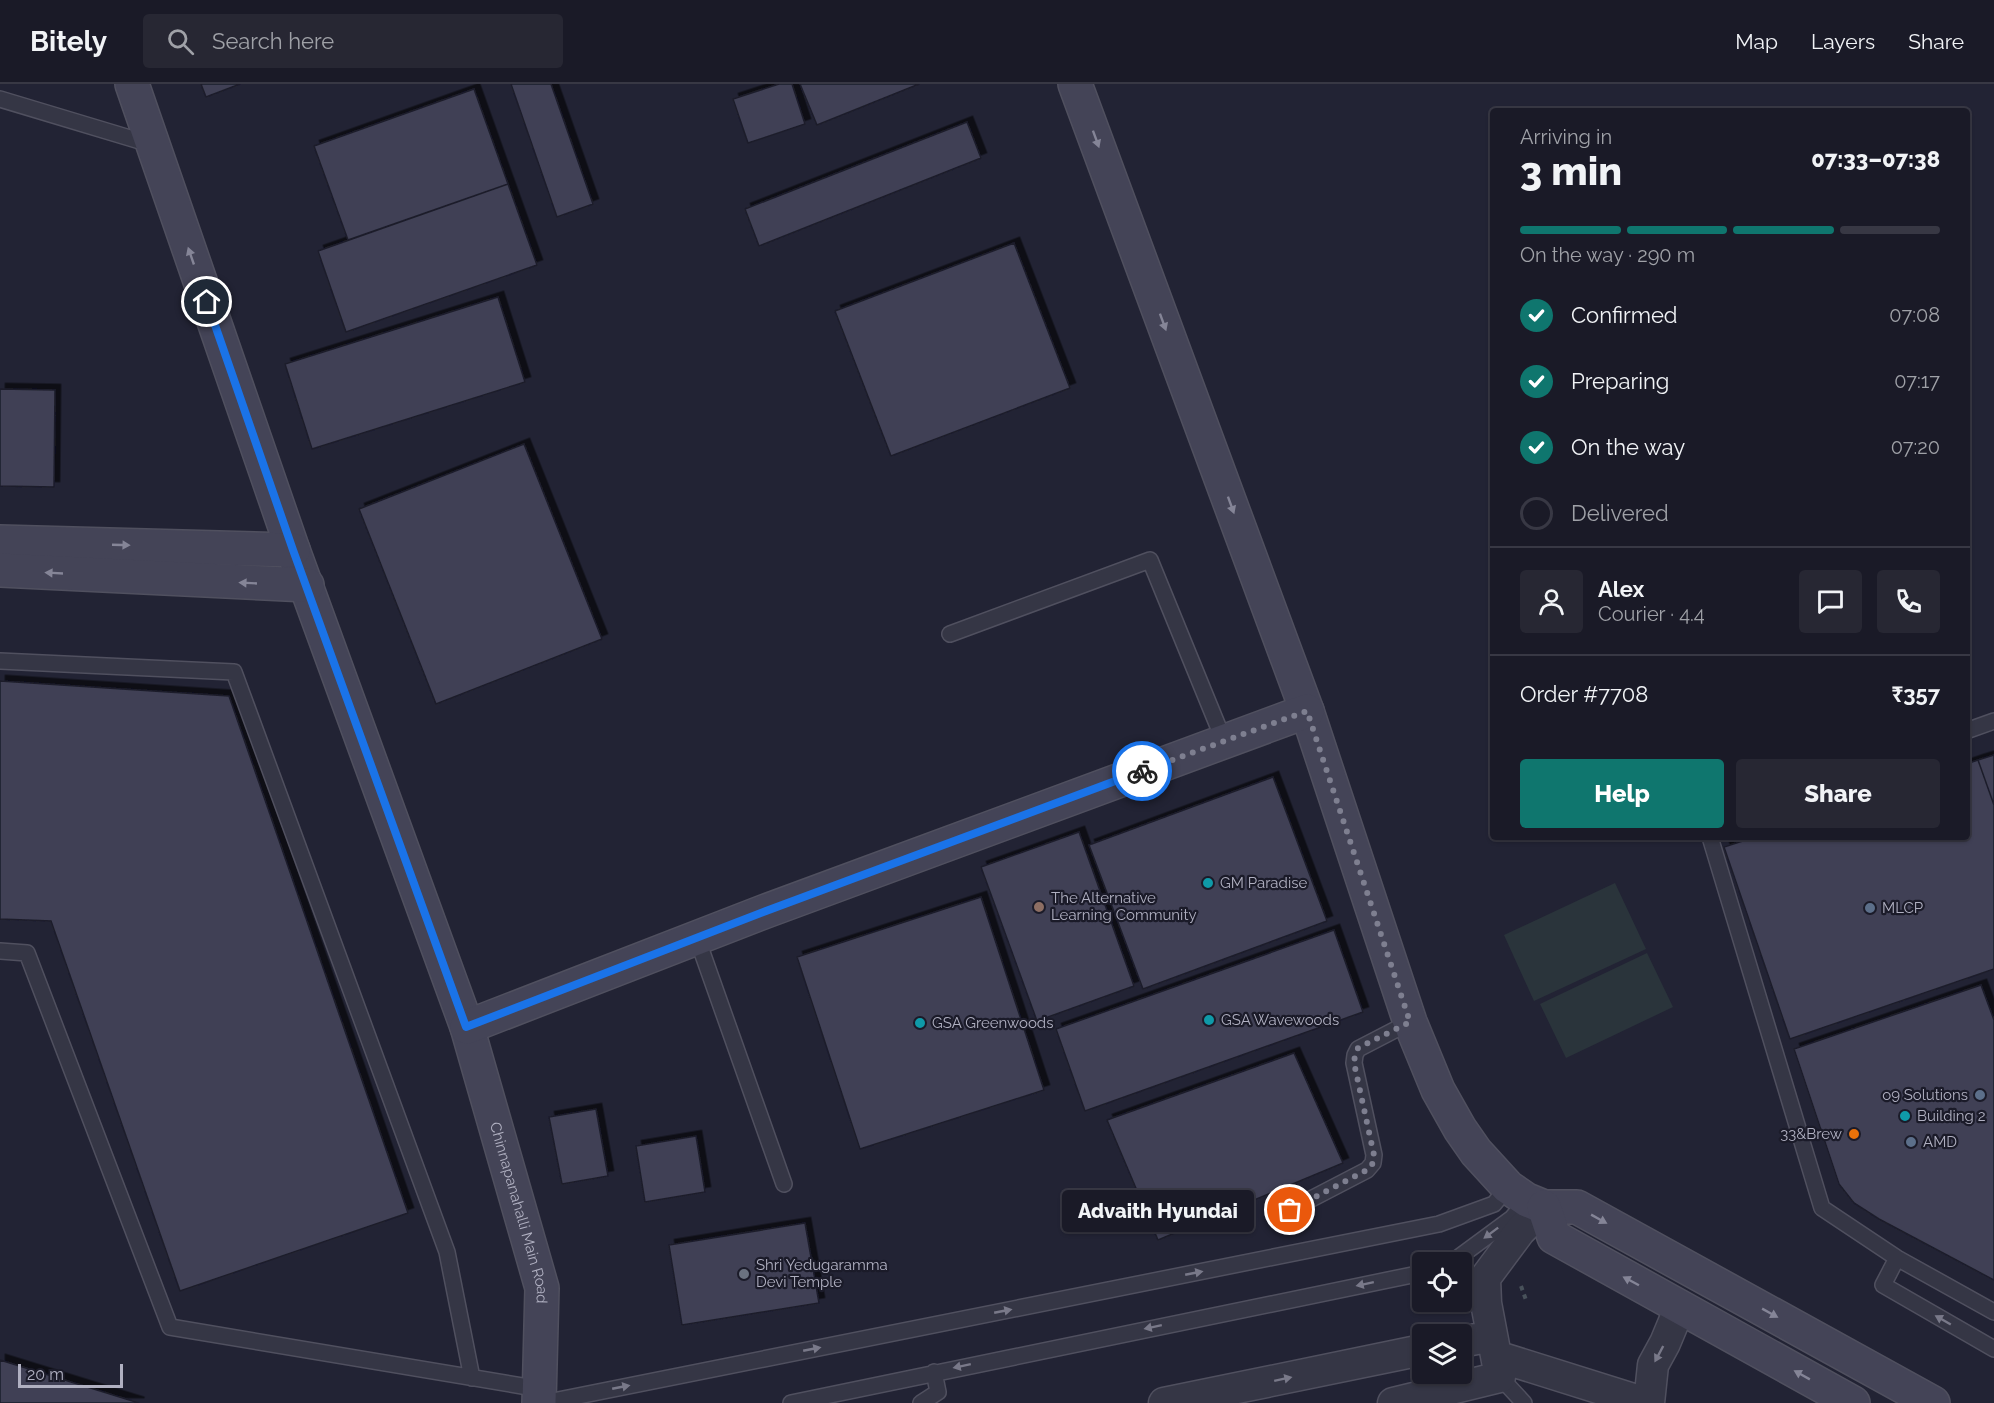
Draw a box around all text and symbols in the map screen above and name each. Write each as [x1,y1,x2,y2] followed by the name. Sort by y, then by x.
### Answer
[143,14,563,68] search box
[30,25,107,58] text: Bitely
[164,25,197,58] icon: search
[212,28,334,54] text: Search here
[1735,29,1778,54] text: Map
[1811,29,1875,54] text: Layers
[1908,29,1964,54] text: Share
[1520,125,1612,149] text: Arriving in
[1091,130,1101,148] one-way arrow
[1811,146,1940,172] text: 07:33–07:38
[1520,148,1622,194] text: 3 min
[1520,243,1695,267] text: On the way · 290 m
[186,247,196,265] one-way arrow
[181,276,232,327] pin
[190,285,223,318] icon: home
[1520,299,1553,332] icon: check
[1571,302,1678,328] text: Confirmed
[1889,303,1940,327] text: 07:08
[1159,313,1168,331] one-way arrow
[1520,365,1553,398] icon: check
[1571,368,1669,394] text: Preparing
[1894,369,1940,393] text: 07:17
[1520,431,1553,464] icon: check
[1571,434,1685,460] text: On the way
[1891,435,1940,459] text: 07:20
[1226,496,1236,514] one-way arrow
[1571,500,1669,526] text: Delivered
[112,540,131,550] one-way arrow
[44,568,63,577] one-way arrow
[1520,570,1583,633] button: person
[1799,570,1862,633] button: chat
[1877,570,1940,633] button: phone
[1598,576,1644,602] text: Alex
[239,578,258,587] one-way arrow
[1598,602,1705,626] text: Courier · 4.4
[1520,681,1648,707] text: Order #7708
[1891,681,1940,707] text: ₹357
[1112,741,1172,801] courier
[1126,755,1159,788] icon: bike
[1520,759,1724,828] button: Help
[1736,759,1940,828] button: Share
[1220,874,1307,892] place label: GM Paradise
[1201,876,1215,890] marker: GM Paradise
[1051,889,1197,924] place label: The Alternative Learning Community
[1882,899,1923,917] place label: MLCP
[1032,900,1046,914] marker: The Alternative Learning Community
[1863,901,1877,915] marker: MLCP
[1221,1011,1339,1029] place label: GSA Wavewoods
[1202,1013,1216,1027] marker: GSA Wavewoods
[932,1014,1053,1032] place label: GSA Greenwoods
[913,1016,927,1030] marker: GSA Greenwoods
[1882,1086,1968,1104] place label: o9 Solutions
[1973,1088,1987,1102] marker: o9 Solutions
[1917,1107,1986,1125] place label: Building 2
[1898,1109,1912,1123] marker: Building 2
[486,1120,551,1304] street label: Chinnapanahalli Main Road
[1780,1125,1842,1143] place label: 33&Brew
[1847,1127,1861,1141] marker: 33&Brew
[1923,1133,1957,1151] place label: AMD
[1904,1135,1918,1149] marker: AMD
[1264,1184,1315,1235] pin
[1062,1189,1254,1231] callout: Advaith Hyundai
[1273,1193,1306,1226] icon: bag
[1078,1199,1238,1223] text: Advaith Hyundai
[1591,1214,1608,1224] one-way arrow
[1483,1227,1498,1239] one-way arrow
[1412,1252,1472,1384] map controls
[1412,1252,1472,1312] button: locate
[756,1256,888,1291] place label: Shri Yedugaramma Devi Temple
[737,1267,751,1281] marker: Shri Yedugaramma Devi Temple
[1185,1268,1204,1277] one-way arrow
[1623,1276,1640,1286] one-way arrow
[1355,1280,1374,1289] one-way arrow
[994,1306,1013,1315] one-way arrow
[1762,1308,1779,1318] one-way arrow
[1935,1314,1951,1325] one-way arrow
[1143,1323,1162,1332] one-way arrow
[1412,1324,1472,1384] button: layers
[803,1344,822,1353] one-way arrow
[1654,1345,1664,1362] one-way arrow
[18,1361,123,1388] scale bar
[952,1362,971,1371] one-way arrow
[27,1365,64,1384] text: 20 m
[1793,1370,1810,1380] one-way arrow
[1273,1374,1292,1384] one-way arrow
[612,1382,631,1391] one-way arrow

